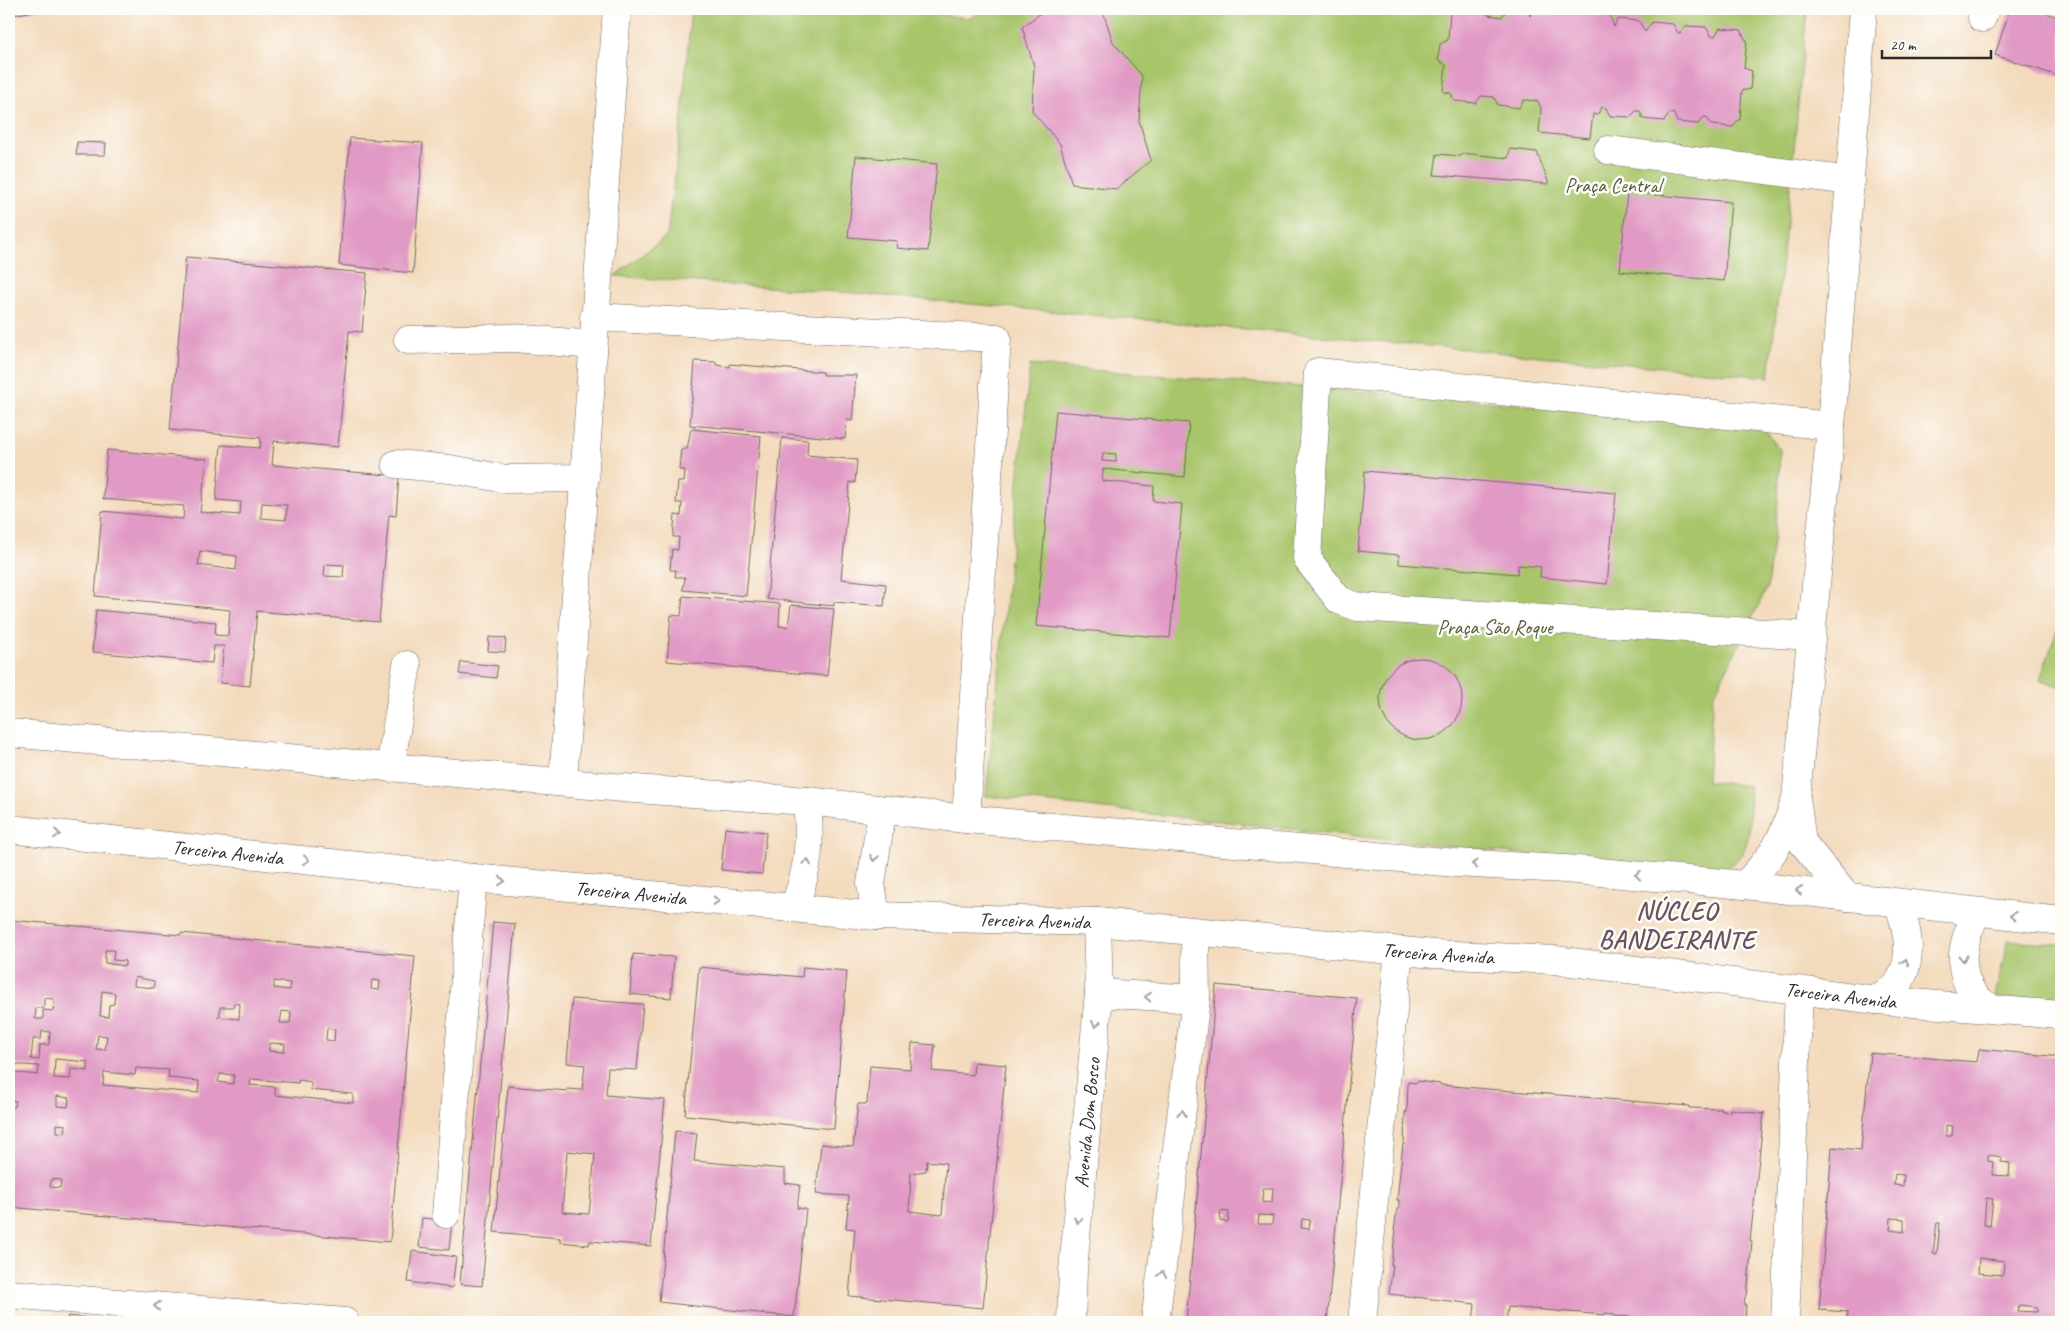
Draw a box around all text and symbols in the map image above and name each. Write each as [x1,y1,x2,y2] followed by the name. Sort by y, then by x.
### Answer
[1882,28,1991,60] scale bar
[1890,36,1917,55] text: 20 m
[1565,173,1665,198] park label: Praça Central
[1437,615,1554,640] park label: Praça São Roque
[54,828,62,839] one-way arrow
[171,834,286,871] street label: Terceira Avenida
[870,854,880,862] one-way arrow
[302,855,310,866] one-way arrow
[802,858,812,866] one-way arrow
[1471,859,1479,870] one-way arrow
[1633,870,1641,881] one-way arrow
[499,875,507,886] one-way arrow
[574,876,689,911] street label: Terceira Avenida
[1795,886,1804,896] one-way arrow
[713,895,721,906] one-way arrow
[1599,895,1758,956] district label: NÚCLEO BANDEIRANTE
[978,907,1092,935] street label: Terceira Avenida
[2008,911,2016,922] one-way arrow
[1381,937,1496,970] street label: Terceira Avenida
[1958,954,1968,962] one-way arrow
[1899,958,1910,967] one-way arrow
[1784,977,1898,1015] street label: Terceira Avenida
[1143,991,1151,1002] one-way arrow
[1091,1020,1102,1028] one-way arrow
[1069,1056,1106,1189] street label: Avenida Dom Bosco
[1176,1108,1187,1116] one-way arrow
[1072,1216,1083,1224] one-way arrow
[1157,1270,1167,1278] one-way arrow
[152,1301,160,1312] one-way arrow

